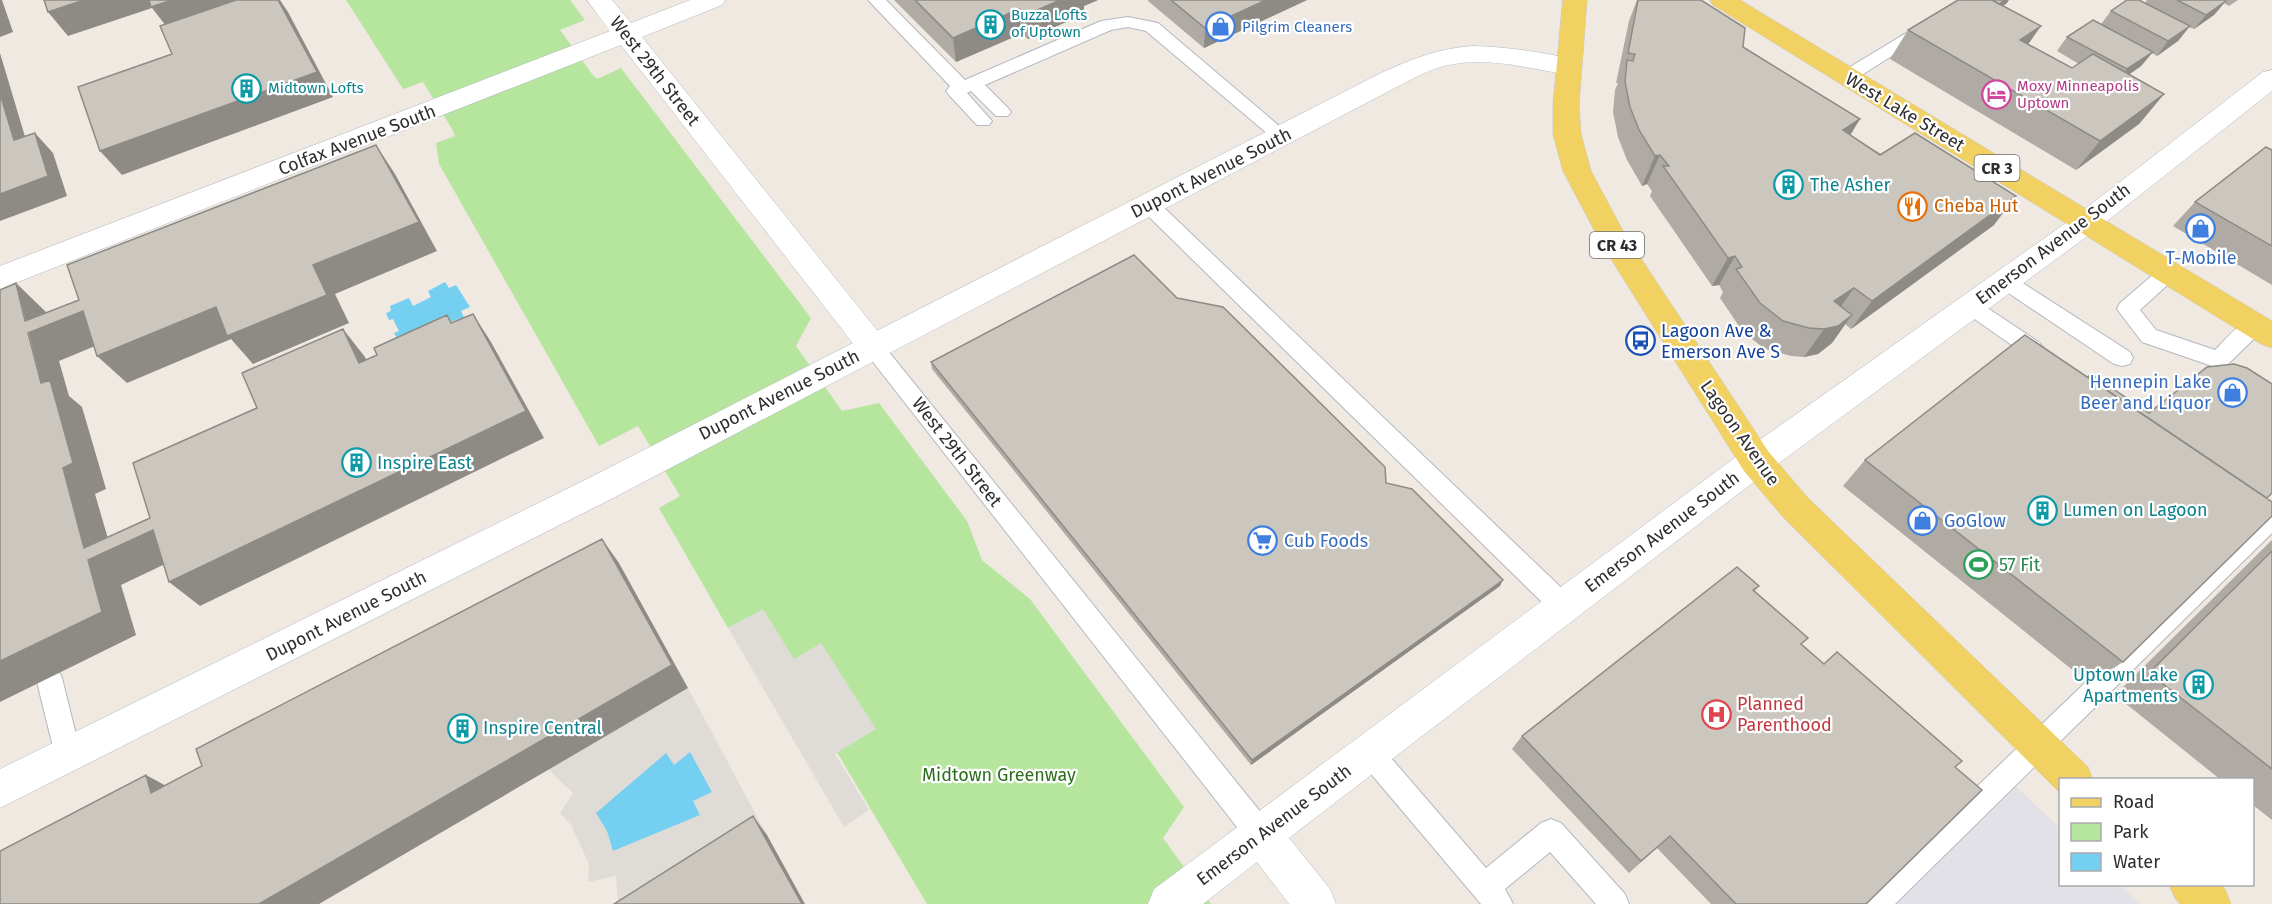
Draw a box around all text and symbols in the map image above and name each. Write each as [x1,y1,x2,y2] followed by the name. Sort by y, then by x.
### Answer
[1011,6,1087,41] place label: Buzza Lofts of Uptown
[974,8,1006,40] building icon: Buzza Lofts of Uptown
[1205,11,1237,43] shop icon: Pilgrim Cleaners
[605,12,705,131] street label: West 29th Street
[1242,18,1352,36] place label: Pilgrim Cleaners
[1841,68,1969,157] street label: West Lake Street
[231,72,263,104] building icon: Midtown Lofts
[2017,77,2139,112] place label: Moxy Minneapolis Uptown
[268,79,364,97] place label: Midtown Lofts
[1980,79,2012,111] hotel icon: Moxy Minneapolis Uptown
[275,100,439,180] street label: Colfax Avenue South
[1127,123,1295,223] street label: Dupont Avenue South
[1974,155,2020,181] road number: CR 3
[1773,169,1805,201] building icon: The Asher
[1810,174,1891,196] place label: The Asher
[1971,179,2135,309] street label: Emerson Avenue South
[1897,190,1929,222] restaurant icon: Cheba Hut
[1934,195,2019,217] place label: Cheba Hut
[2185,213,2217,245] shop icon: T-Mobile
[1590,232,1644,258] road number: CR 43
[2166,247,2236,269] place label: T-Mobile
[1661,320,1780,363] place label: Lagoon Ave & Emerson Ave S
[1624,325,1656,357] bus stop icon: Lagoon Ave & Emerson Ave S
[695,345,863,445] street label: Dupont Avenue South
[2080,371,2211,414] place label: Hennepin Lake Beer and Liquor
[1696,376,1784,490] street label: Lagoon Avenue
[2216,376,2248,408] shop icon: Hennepin Lake Beer and Liquor
[907,393,1007,512] street label: West 29th Street
[340,447,372,479] building icon: Inspire East
[377,452,472,474] place label: Inspire East
[1580,467,1744,597] street label: Emerson Avenue South
[2026,494,2058,526] building icon: Lumen on Lagoon
[2063,499,2208,521] place label: Lumen on Lagoon
[1907,505,1939,537] shop icon: GoGlow
[1944,510,2006,532] place label: GoGlow
[1247,525,1279,557] supermarket icon: Cub Foods
[1284,530,1368,552] place label: Cub Foods
[1962,549,1994,581] sports icon: 57 Fit
[1999,554,2041,576] place label: 57 Fit
[262,566,430,666] street label: Dupont Avenue South
[2073,664,2178,707] place label: Uptown Lake Apartments
[2183,669,2215,701] building icon: Uptown Lake Apartments
[1737,693,1832,736] place label: Planned Parenthood
[1700,698,1732,730] hospital icon: Planned Parenthood
[446,712,478,744] building icon: Inspire Central
[483,717,602,739] place label: Inspire Central
[1192,760,1356,890] street label: Emerson Avenue South
[922,764,1076,786] park label: Midtown Greenway
[2059,778,2254,886] legend
[2113,791,2155,813] text: Road
[2113,821,2149,843] text: Park
[2113,851,2160,873] text: Water

